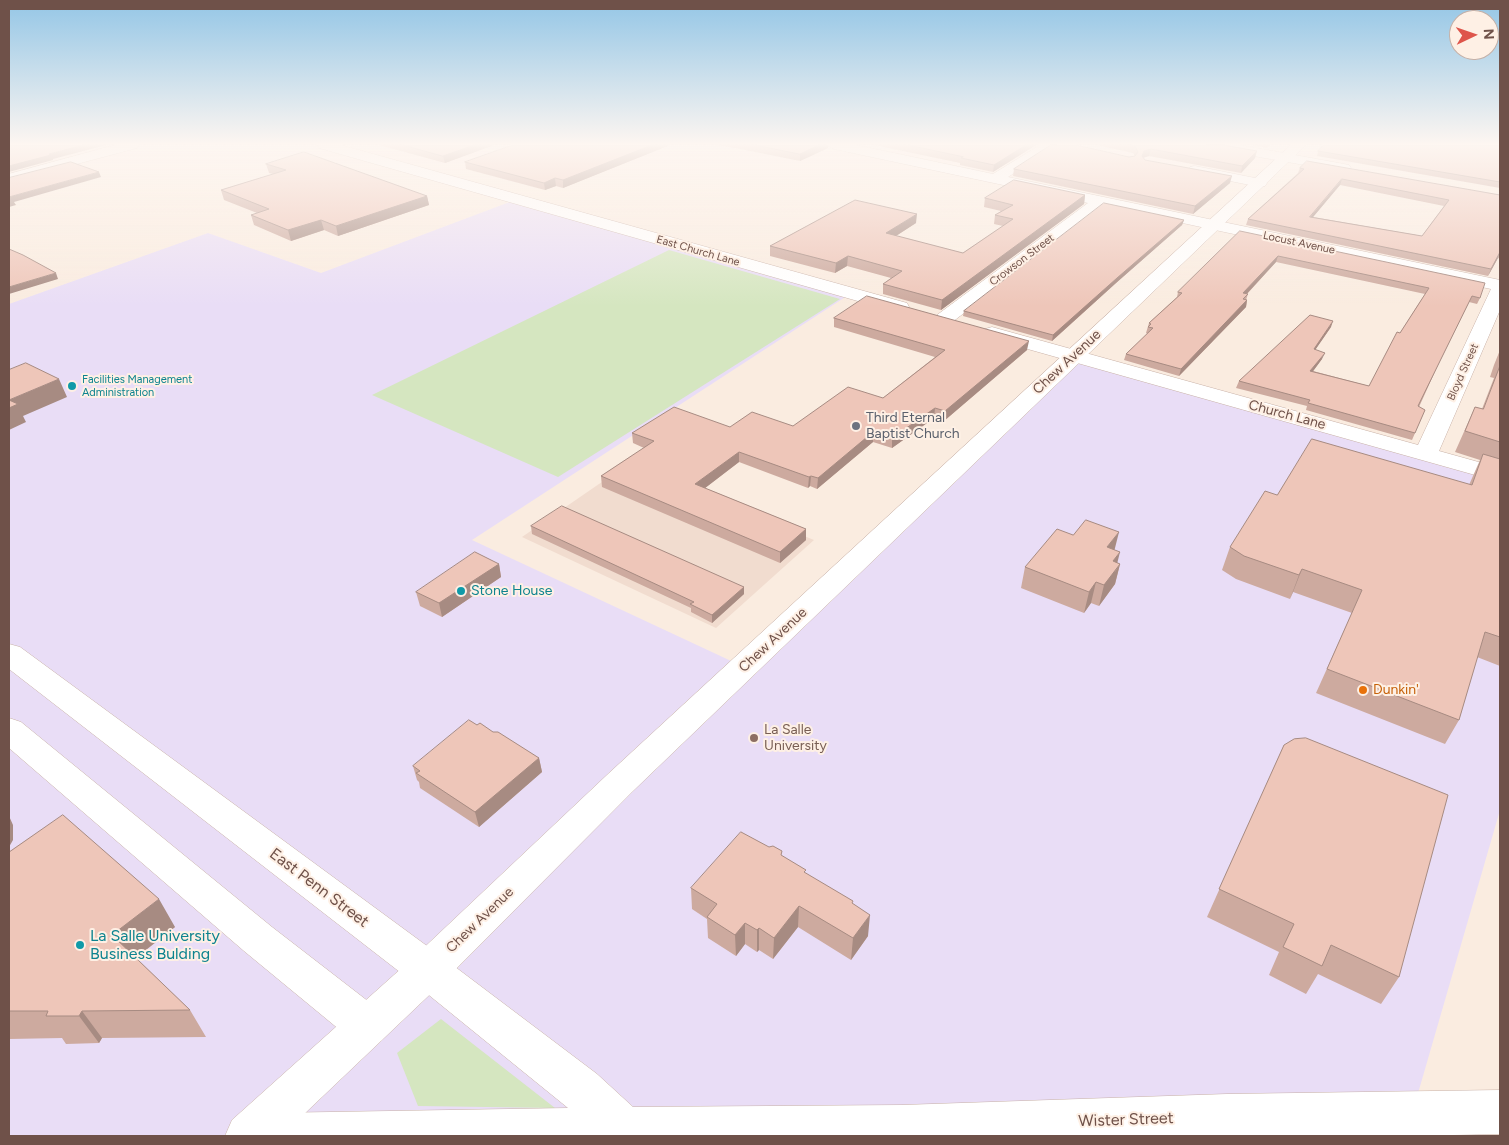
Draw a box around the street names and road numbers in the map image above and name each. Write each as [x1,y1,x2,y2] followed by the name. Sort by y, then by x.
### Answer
[1262,229,1336,257] street label: Locust Avenue
[987,231,1057,289] street label: Crowson Street
[655,233,741,269] street label: East Church Lane
[1029,326,1105,398] street label: Chew Avenue
[1445,341,1481,403] street label: Bloyd Street
[1247,397,1327,433] street label: Church Lane
[735,604,811,676] street label: Chew Avenue
[265,844,373,932] street label: East Penn Street
[443,884,517,956] street label: Chew Avenue
[1078,1109,1174,1131] street label: Wister Street

